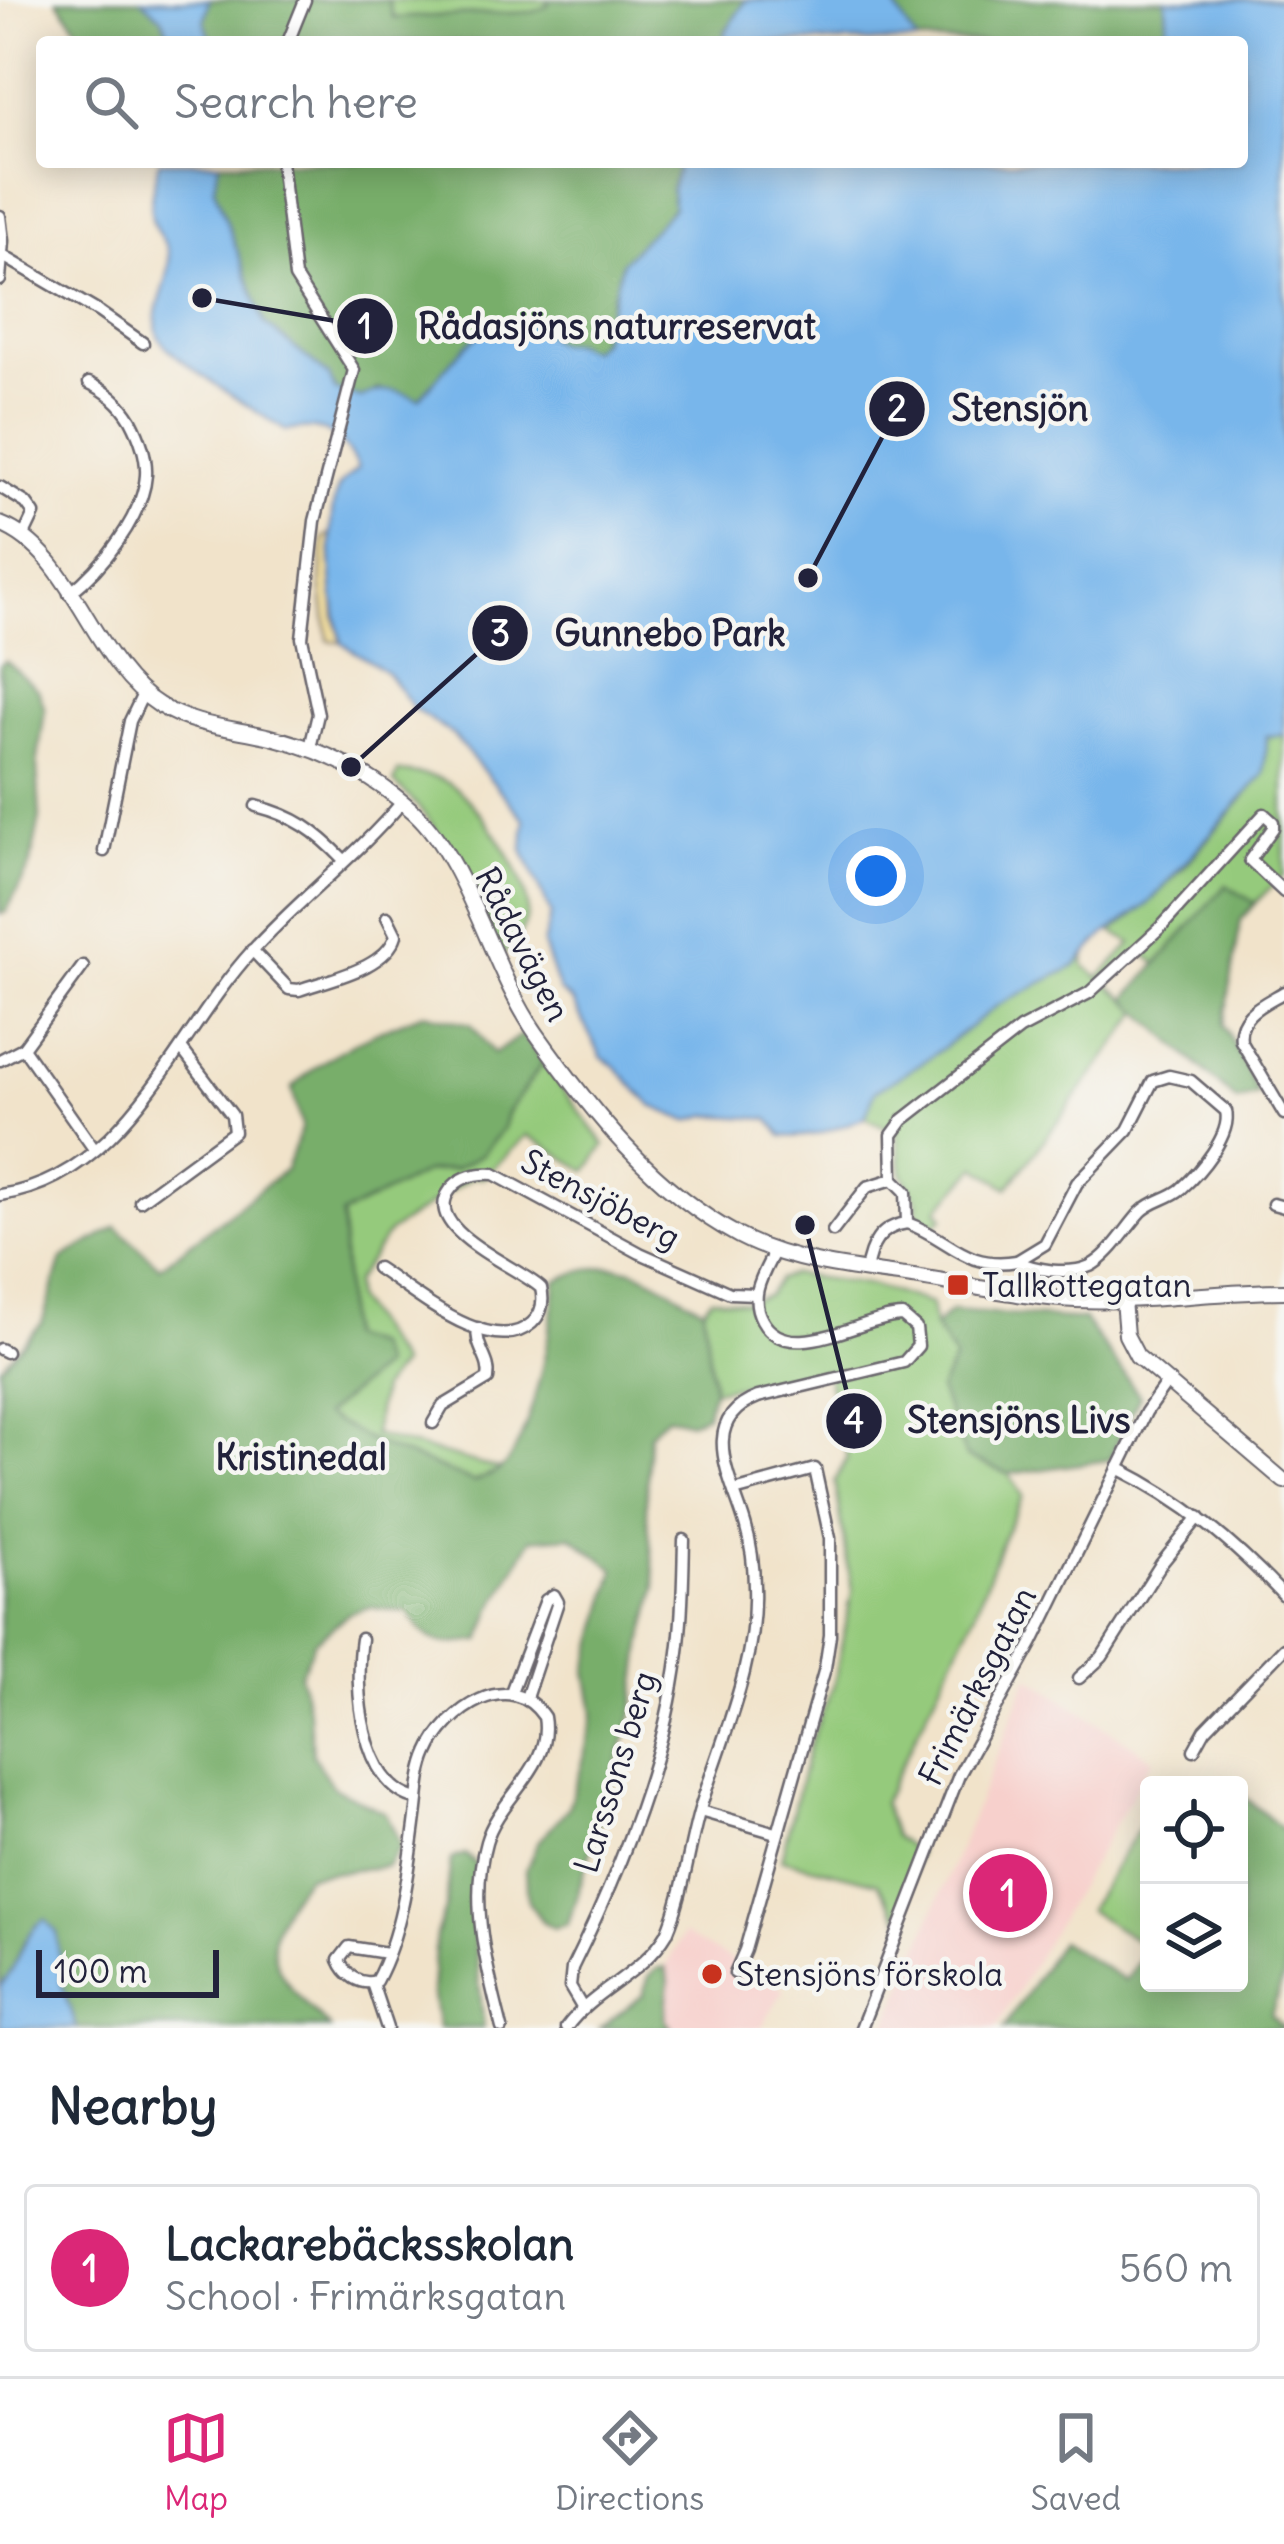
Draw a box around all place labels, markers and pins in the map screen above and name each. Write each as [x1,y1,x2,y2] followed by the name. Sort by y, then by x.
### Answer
[335,290,840,362] callout: Rådasjöns naturreservat
[867,373,1112,445] callout: Stensjön
[470,597,810,669] callout: Gunnebo Park
[982,1264,1192,1306] place label: Tallkottegatan
[945,1272,971,1298] marker: Tallkottegatan
[824,1385,1155,1457] callout: Stensjöns Livs
[969,1848,1047,1938] pin: 1
[736,1953,1003,1995] place label: Stensjöns förskola
[699,1961,725,1987] marker: Stensjöns förskola

